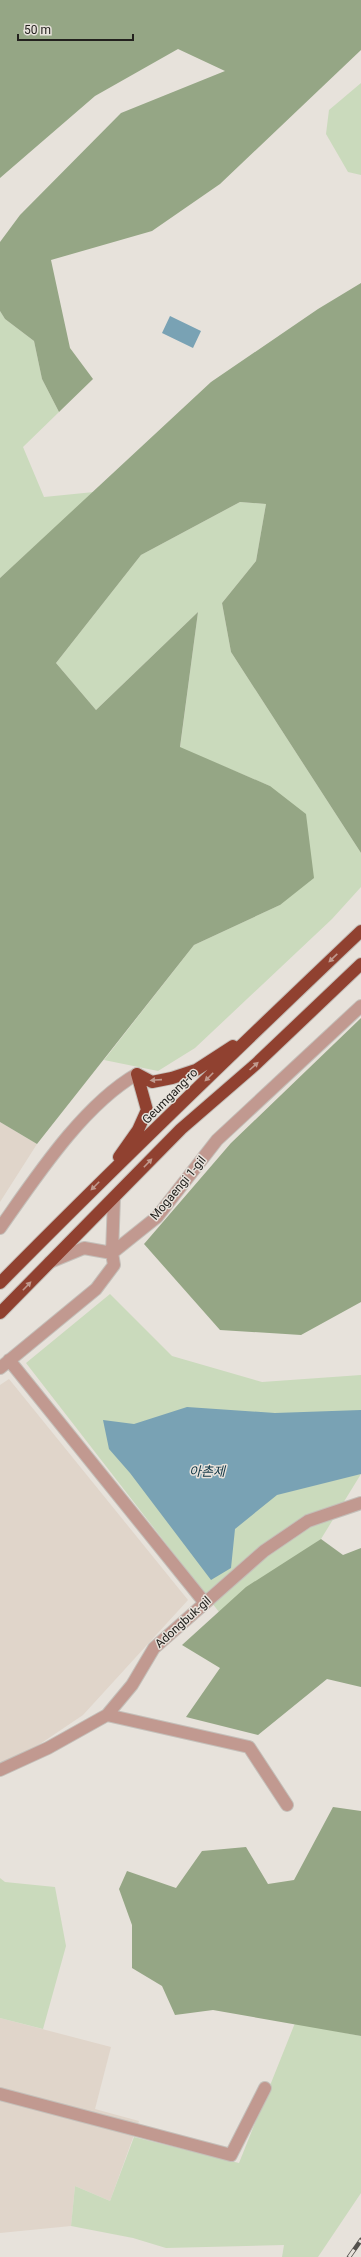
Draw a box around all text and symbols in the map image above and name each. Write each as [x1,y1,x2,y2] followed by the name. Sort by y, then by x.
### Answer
[18,16,133,42] scale bar
[24,23,51,37] text: 50 m
[328,953,338,963] one-way arrow
[249,1061,259,1070] one-way arrow
[139,1065,201,1127] street label: Geumgang-ro
[204,1072,214,1082] one-way arrow
[149,1077,162,1083] one-way arrow
[147,1153,209,1223] street label: Mogaengi 1-gil
[143,1158,153,1168] one-way arrow
[90,1181,100,1191] one-way arrow
[22,1281,32,1291] one-way arrow
[189,1464,227,1479] water label: 아촌제
[152,1593,214,1651] street label: Adongbuk-gil

